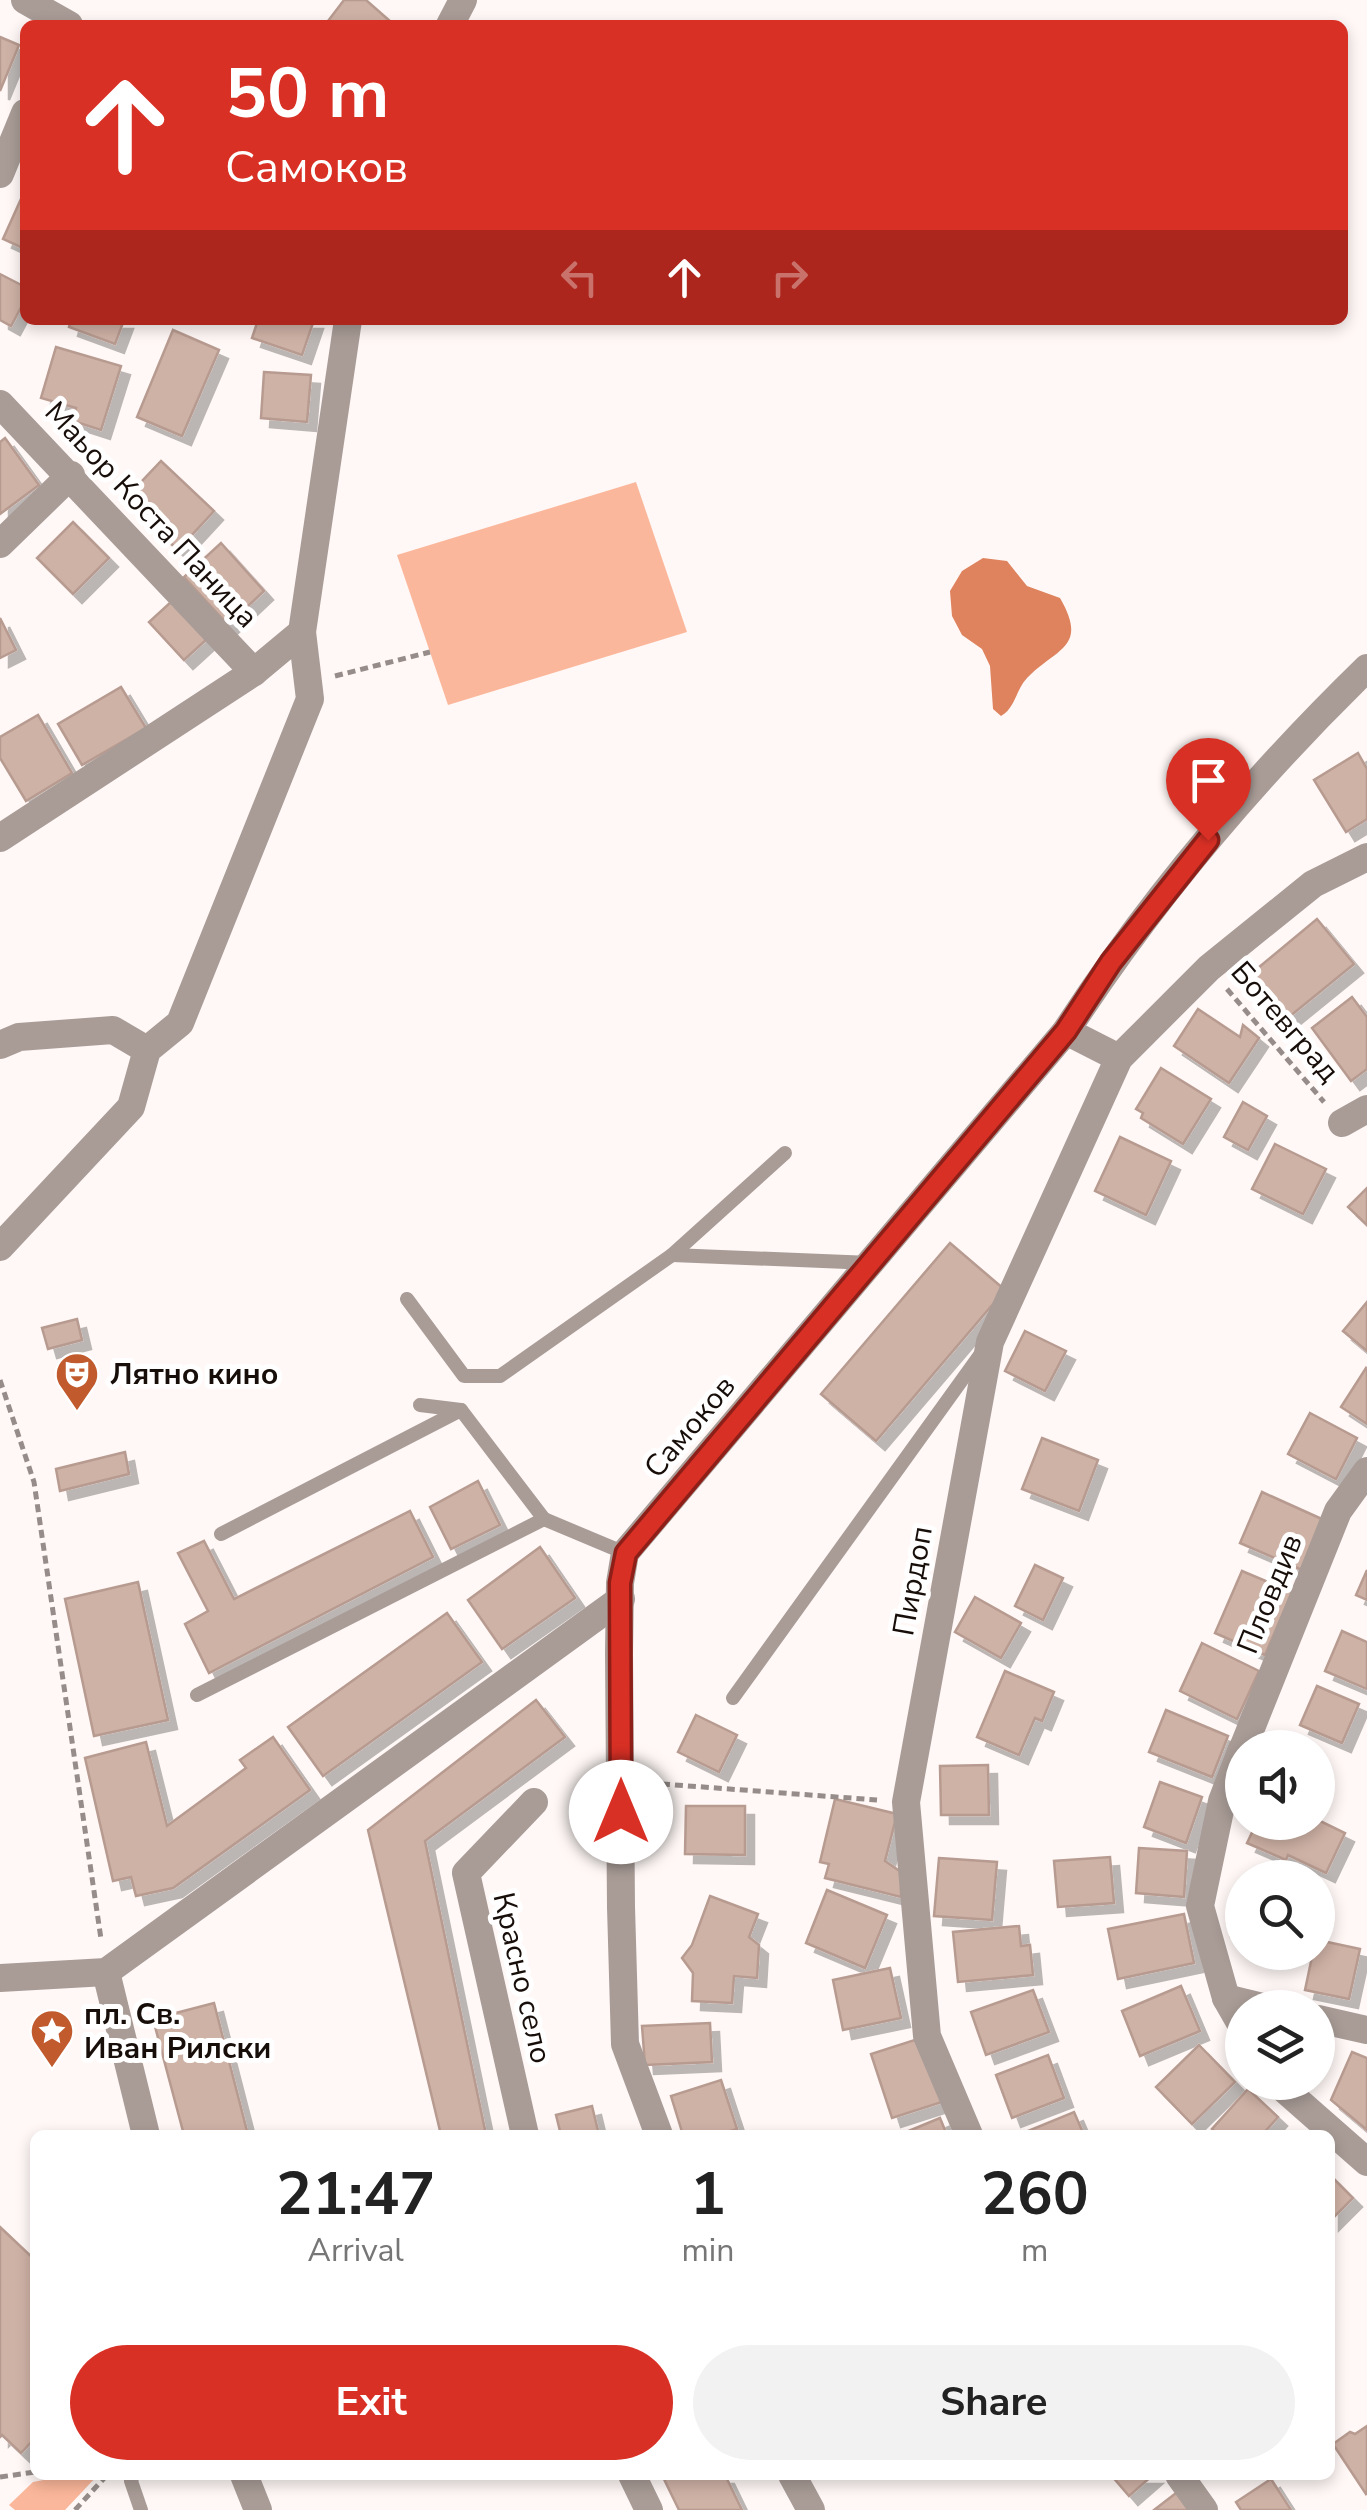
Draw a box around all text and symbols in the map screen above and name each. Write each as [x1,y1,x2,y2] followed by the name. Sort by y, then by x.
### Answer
[225,46,389,142] text: 50 m
[60,60,190,190] icon: ahead
[225,137,408,198] text: Самоков
[552,250,607,305] icon: left
[657,250,712,305] icon: ahead
[762,250,817,305] icon: right
[35,393,267,637] street label: Маьор Коста Паница
[1166,738,1251,841] pin
[1181,753,1236,808] icon: arrive
[1221,953,1349,1091] street label: Ботевград
[54,1351,100,1412] theatre icon: Лятно кино
[110,1354,278,1395] place label: Лятно кино
[635,1367,745,1487] street label: Самоков
[883,1523,943,1639] street label: Пирдоп
[1228,1528,1312,1660] street label: Пловдив
[1225,1730,1335,2100] map controls
[1225,1730,1335,1840] button: sound
[569,1760,673,1864] position arrow
[1225,1860,1335,1970] button: search
[482,1888,562,2068] street label: Красно село
[1225,1990,1335,2100] button: layers
[84,1994,271,2069] place label: пл. Св. Иван Рилски
[29,2008,75,2069] place icon: пл. Св. Иван Рилски
[276,2153,435,2235] text: 21:47
[690,2153,726,2235] text: 1
[981,2153,1089,2235] text: 260
[308,2229,404,2272] text: Arrival
[681,2229,734,2272] text: min
[1021,2229,1048,2272] text: m
[70,2345,673,2460] button: Exit
[693,2345,1295,2460] button: Share

